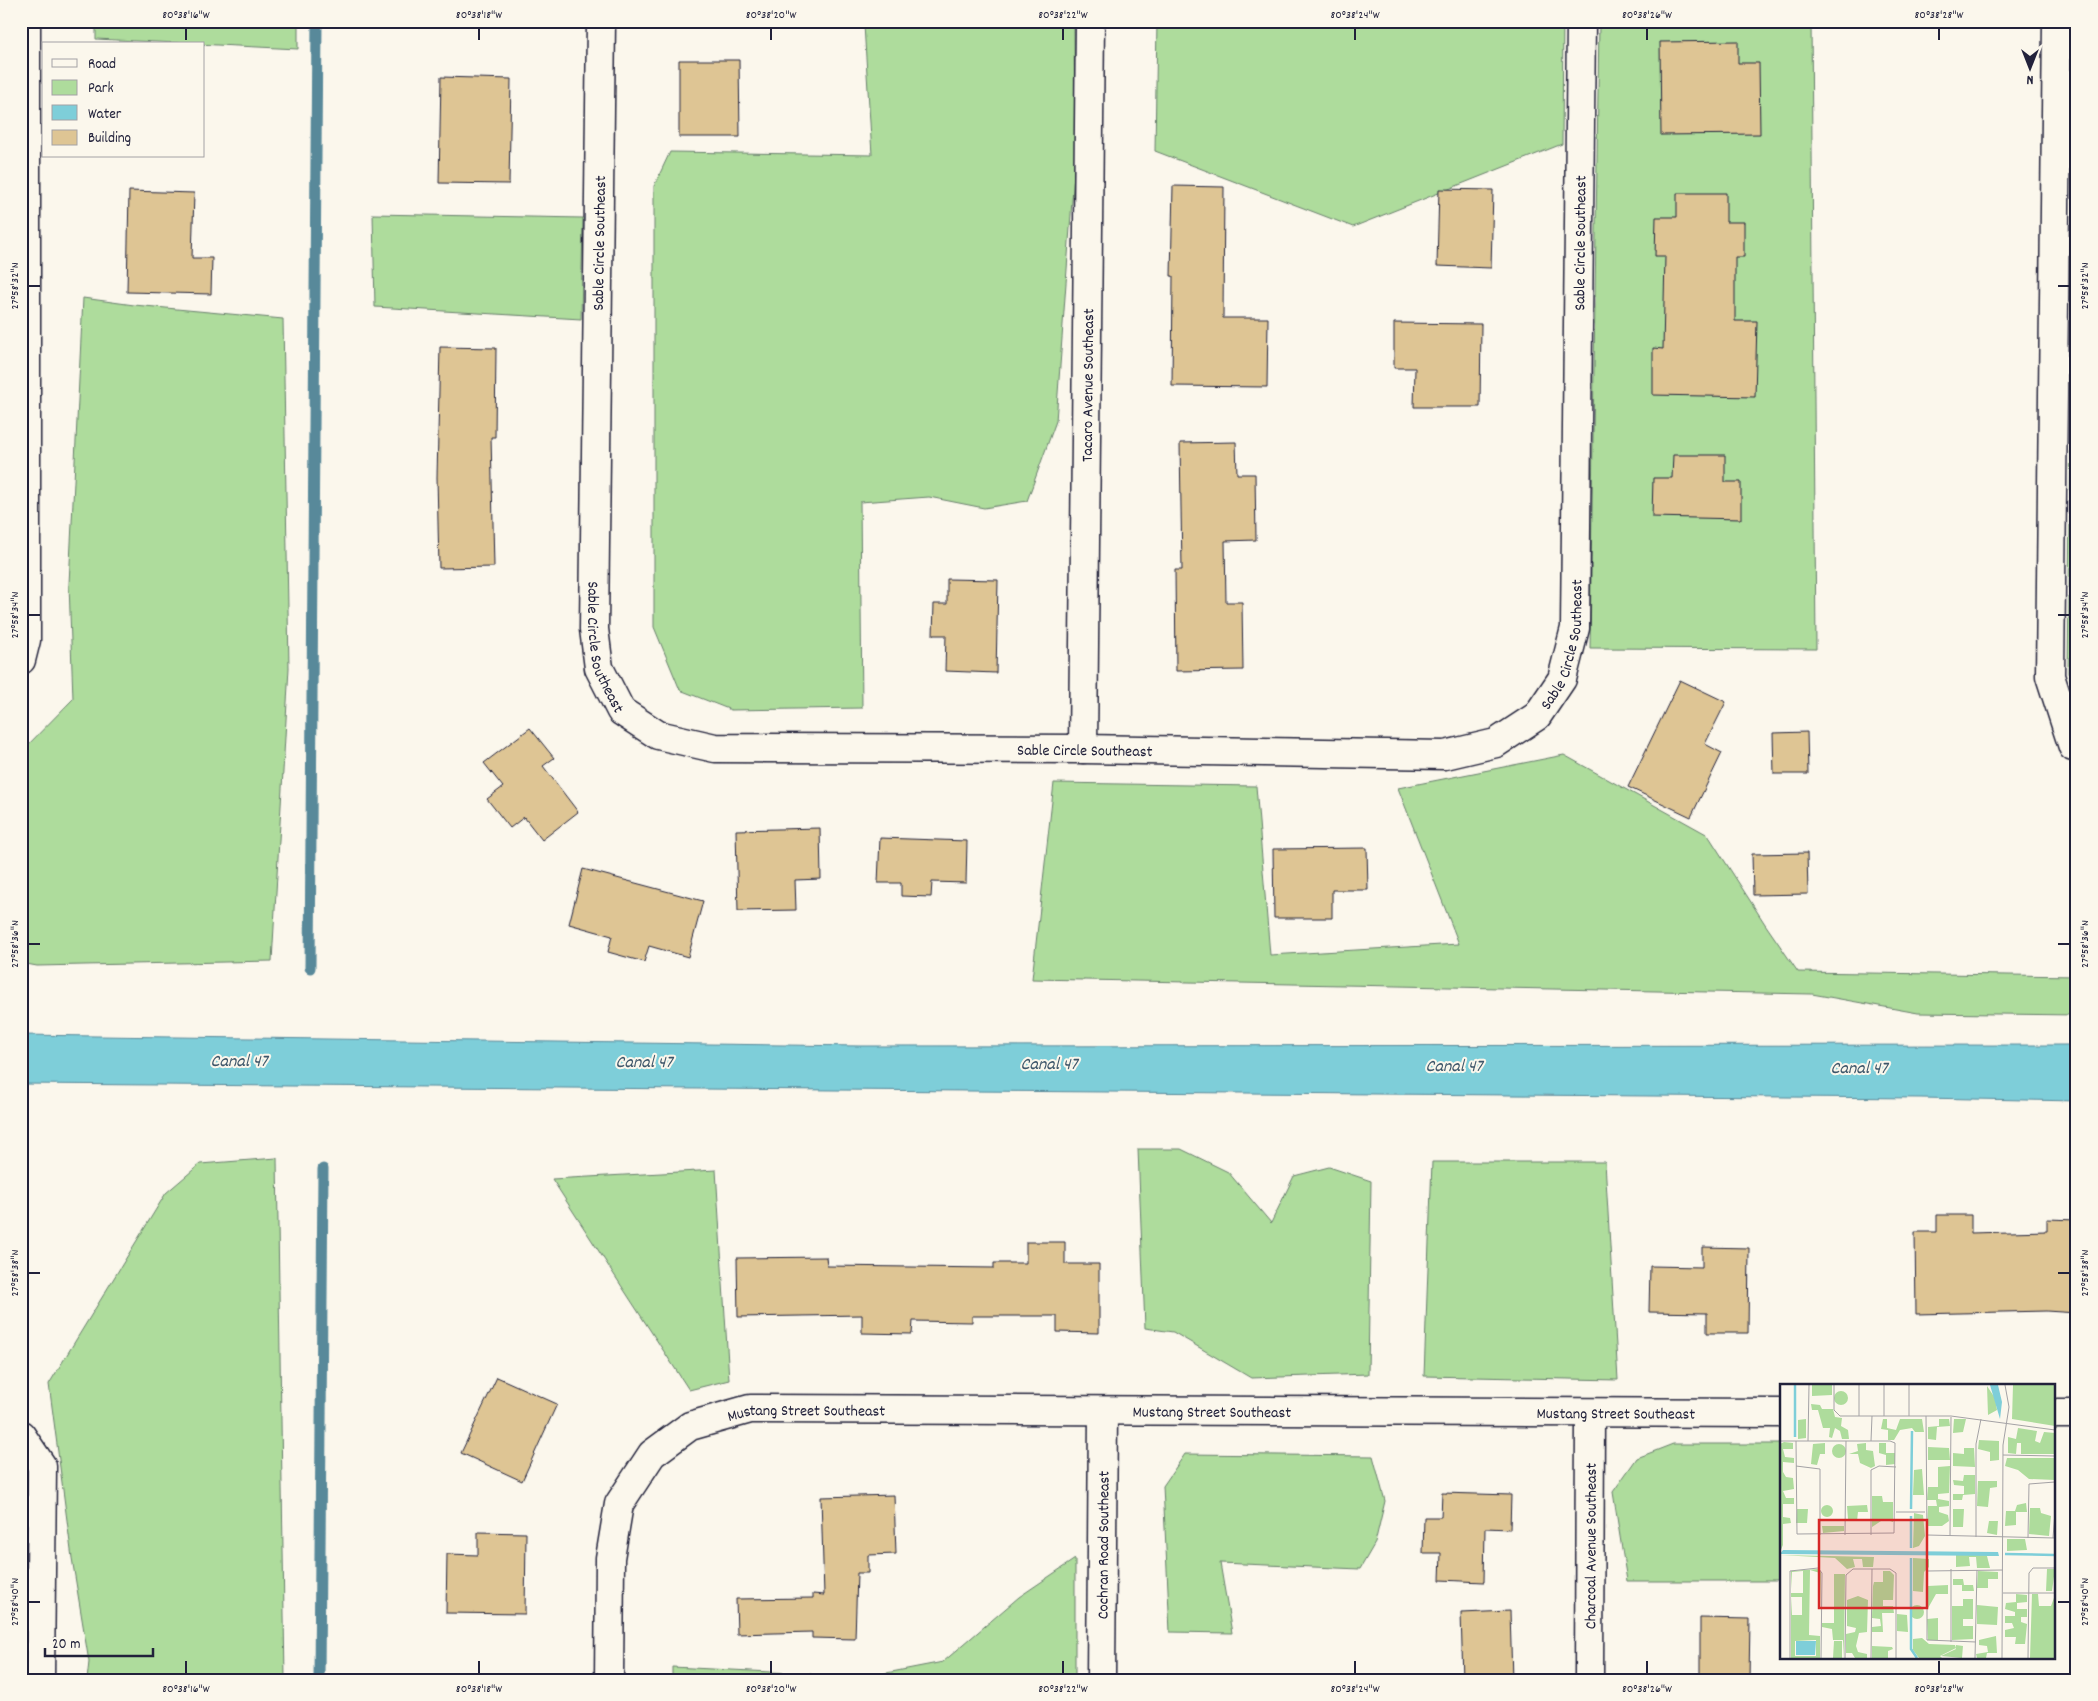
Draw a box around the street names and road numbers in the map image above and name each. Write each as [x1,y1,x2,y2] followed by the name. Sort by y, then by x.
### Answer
[588,175,613,311] street label: Sable Circle Southeast
[1569,175,1593,311] street label: Sable Circle Southeast
[1077,308,1101,462] street label: Tacaro Avenue Southeast
[1535,579,1589,715] street label: Sable Circle Southeast
[580,581,629,717] street label: Sable Circle Southeast
[1017,740,1153,764] street label: Sable Circle Southeast
[725,1400,885,1429] street label: Mustang Street Southeast
[1132,1401,1291,1425] street label: Mustang Street Southeast
[1536,1403,1695,1427] street label: Mustang Street Southeast
[1580,1463,1604,1629] street label: Charcoal Avenue Southeast
[1092,1471,1117,1619] street label: Cochran Road Southeast

